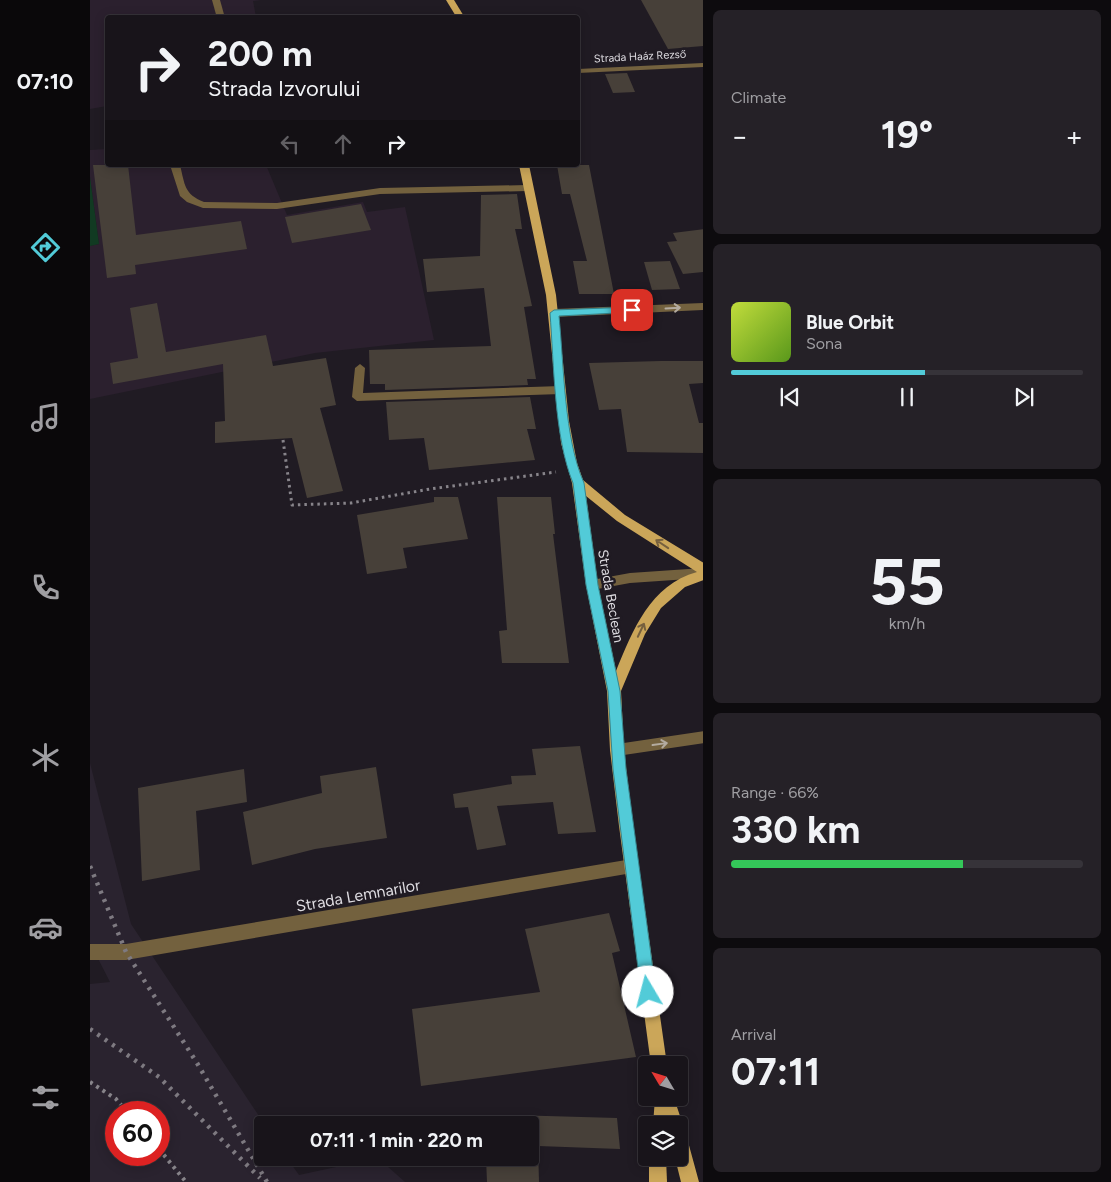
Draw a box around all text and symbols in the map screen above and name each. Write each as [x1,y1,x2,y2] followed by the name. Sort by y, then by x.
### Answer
[208,33,312,75] text: 200 m
[125,35,190,100] icon: right
[594,48,687,65] street label: Strada Haáz Rezső
[17,68,73,95] text: 07:10
[208,75,361,102] text: Strada Izvorului
[731,88,786,107] text: Climate
[881,112,933,158] text: 19°
[731,119,748,153] text: −
[1066,119,1083,153] text: +
[276,130,304,158] icon: left
[329,130,357,158] icon: ahead
[382,130,410,158] icon: right
[28,230,63,265] icon: directions
[611,289,653,331] pin
[618,296,646,324] icon: arrive
[665,304,681,313] one-way arrow
[806,311,894,334] text: Blue Orbit
[806,334,842,353] text: Sona
[776,383,804,411] icon: previous
[893,383,921,411] icon: pause
[1010,383,1038,411] icon: next
[28,400,63,435] icon: music
[655,539,669,549] one-way arrow
[869,542,945,620] text: 55
[594,548,627,644] street label: Strada Beclean
[28,570,63,605] icon: phone
[889,614,925,633] text: km/h
[637,623,647,638] one-way arrow
[652,739,668,749] one-way arrow
[28,740,63,775] icon: climate
[731,783,819,802] text: Range · 66%
[731,807,861,853] text: 330 km
[294,875,422,916] street label: Strada Lemnarilor
[28,910,63,945] icon: car
[621,965,673,1017] position arrow
[731,1025,776,1044] text: Arrival
[731,1049,820,1095] text: 07:11
[638,1056,688,1106] north arrow
[638,1056,688,1166] map controls
[28,1080,63,1115] icon: filters
[105,1101,170,1166] speed limit sign: 60
[638,1116,688,1166] button: layers
[310,1129,483,1152] text: 07:11 · 1 min · 220 m

